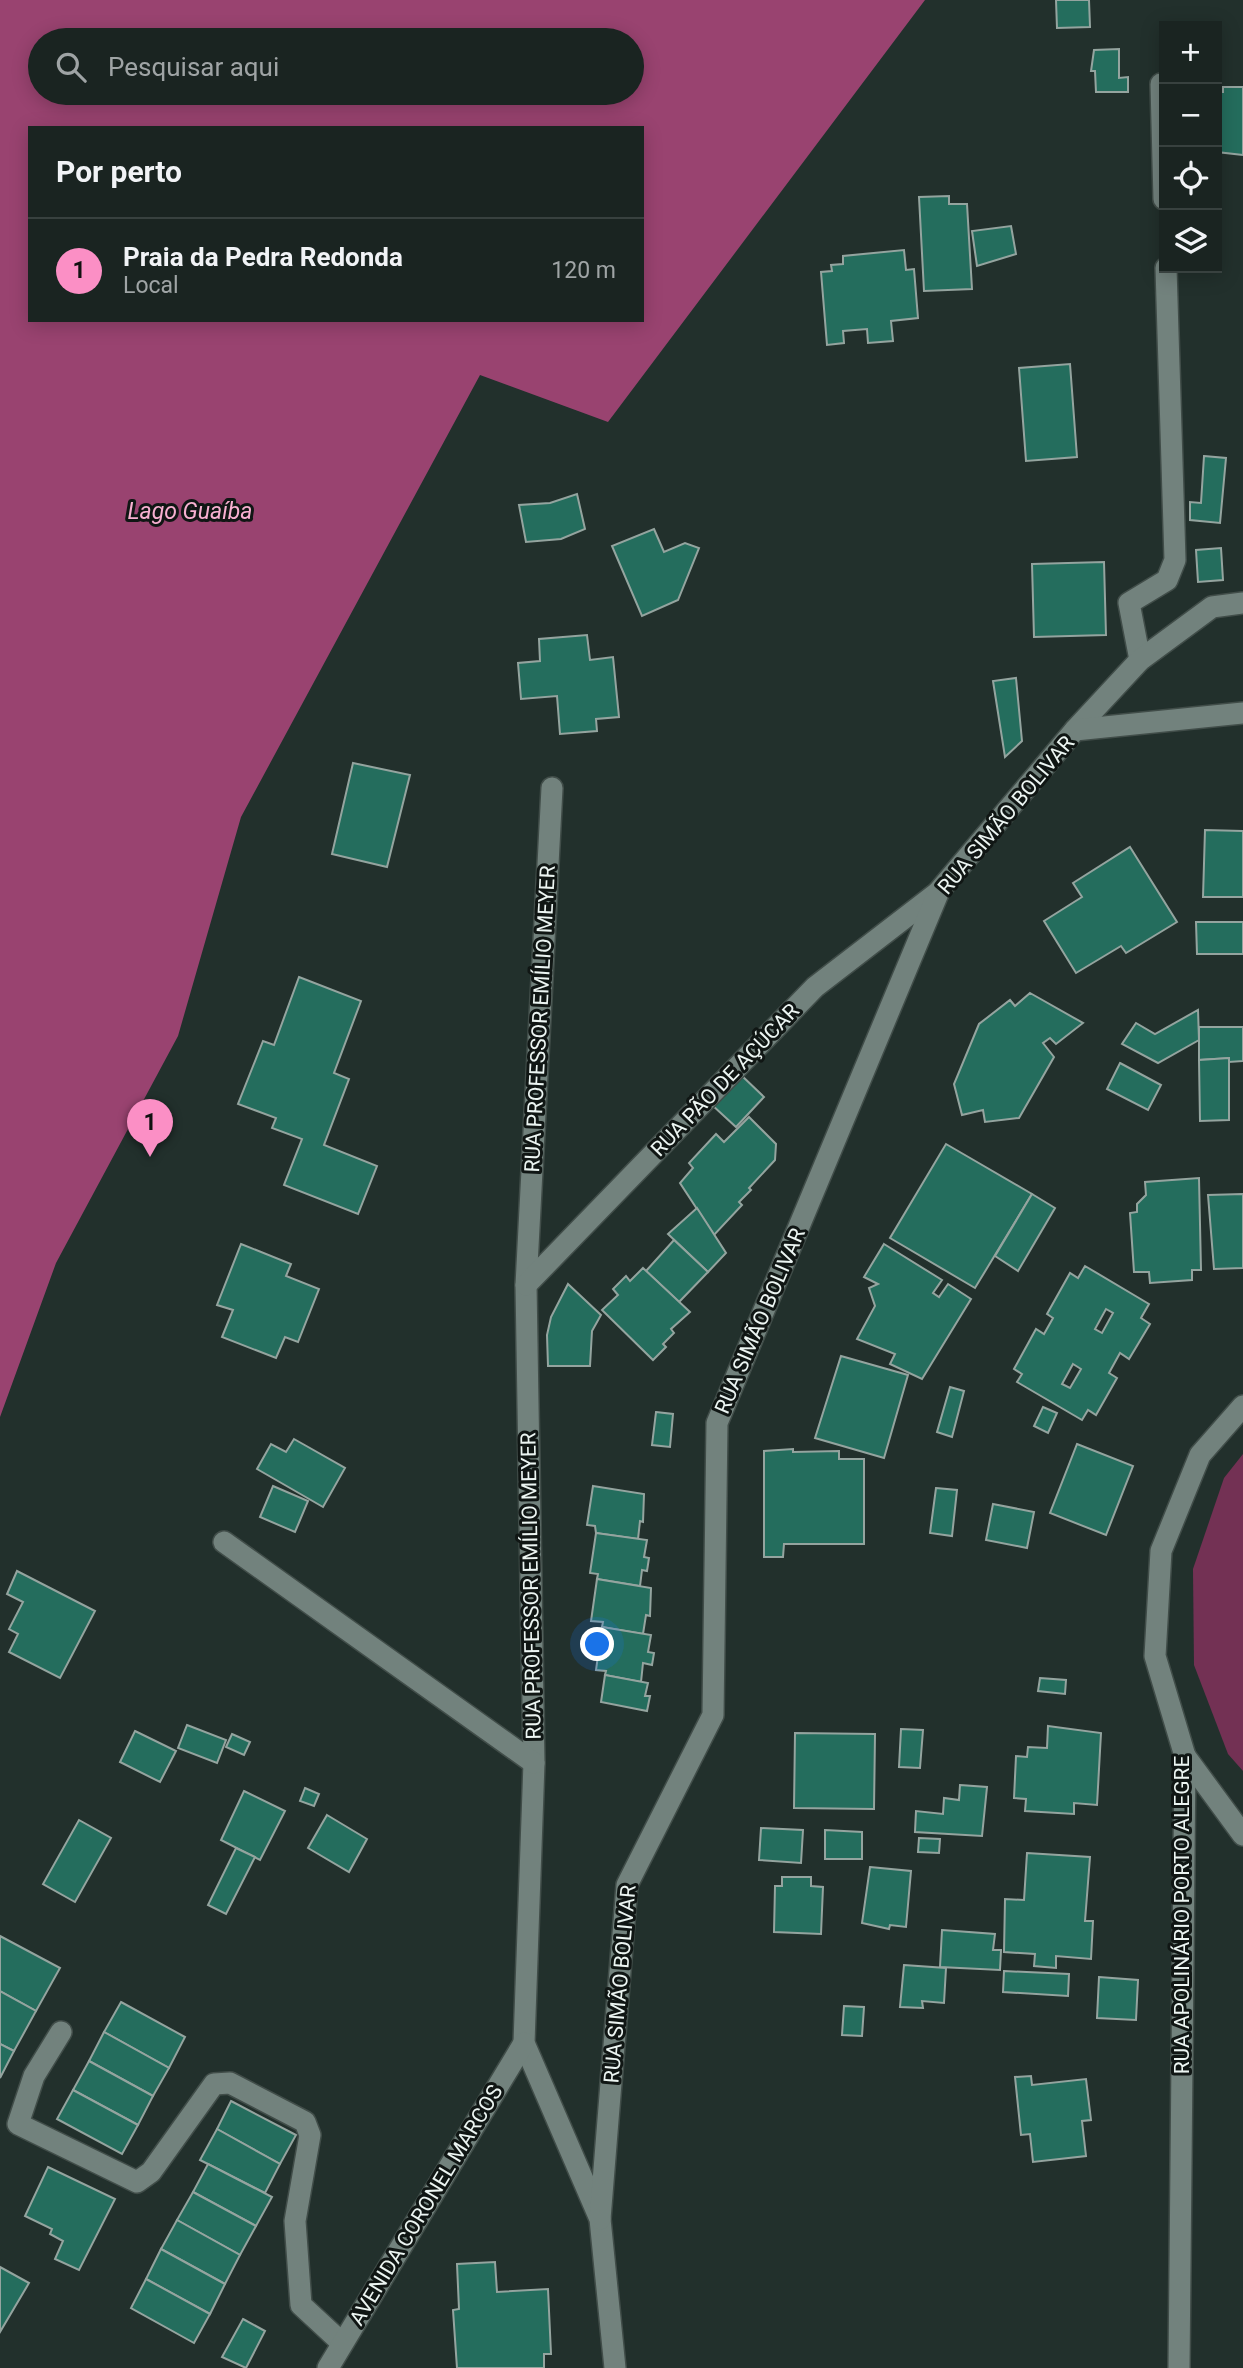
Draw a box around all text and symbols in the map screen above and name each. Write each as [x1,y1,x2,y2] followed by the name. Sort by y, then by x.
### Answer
[1159,21,1222,273] map controls
[1159,21,1222,84] button: +
[28,28,644,105] search box
[52,48,90,86] icon: search
[108,52,279,82] text: Pesquisar aqui
[1159,84,1222,147] button: −
[1159,147,1222,210] button: locate
[56,154,182,189] text: Por perto
[1159,210,1222,273] button: layers
[123,242,403,272] text: Praia da Pedra Redonda
[72,257,86,284] text: 1
[551,257,616,284] text: 120 m
[123,272,179,299] text: Local
[128,498,252,525] water label: Lago Guaíba
[933,731,1079,899] street label: RUA SIMÃO BOLIVAR
[520,865,560,1173] street label: RUA PROFESSOR EMÍLIO MEYER
[646,999,804,1161] street label: RUA PÃO DE AÇÚCAR
[127,1099,173,1157] pin: 1
[710,1225,810,1417] street label: RUA SIMÃO BOLIVAR
[516,1432,546,1740] street label: RUA PROFESSOR EMÍLIO MEYER
[580,1627,614,1661] your location
[1170,1756,1194,2074] street label: RUA APOLINÁRIO PORTO ALEGRE
[599,1884,641,2084] street label: RUA SIMÃO BOLIVAR
[345,2081,507,2329] street label: AVENIDA CORONEL MARCOS

